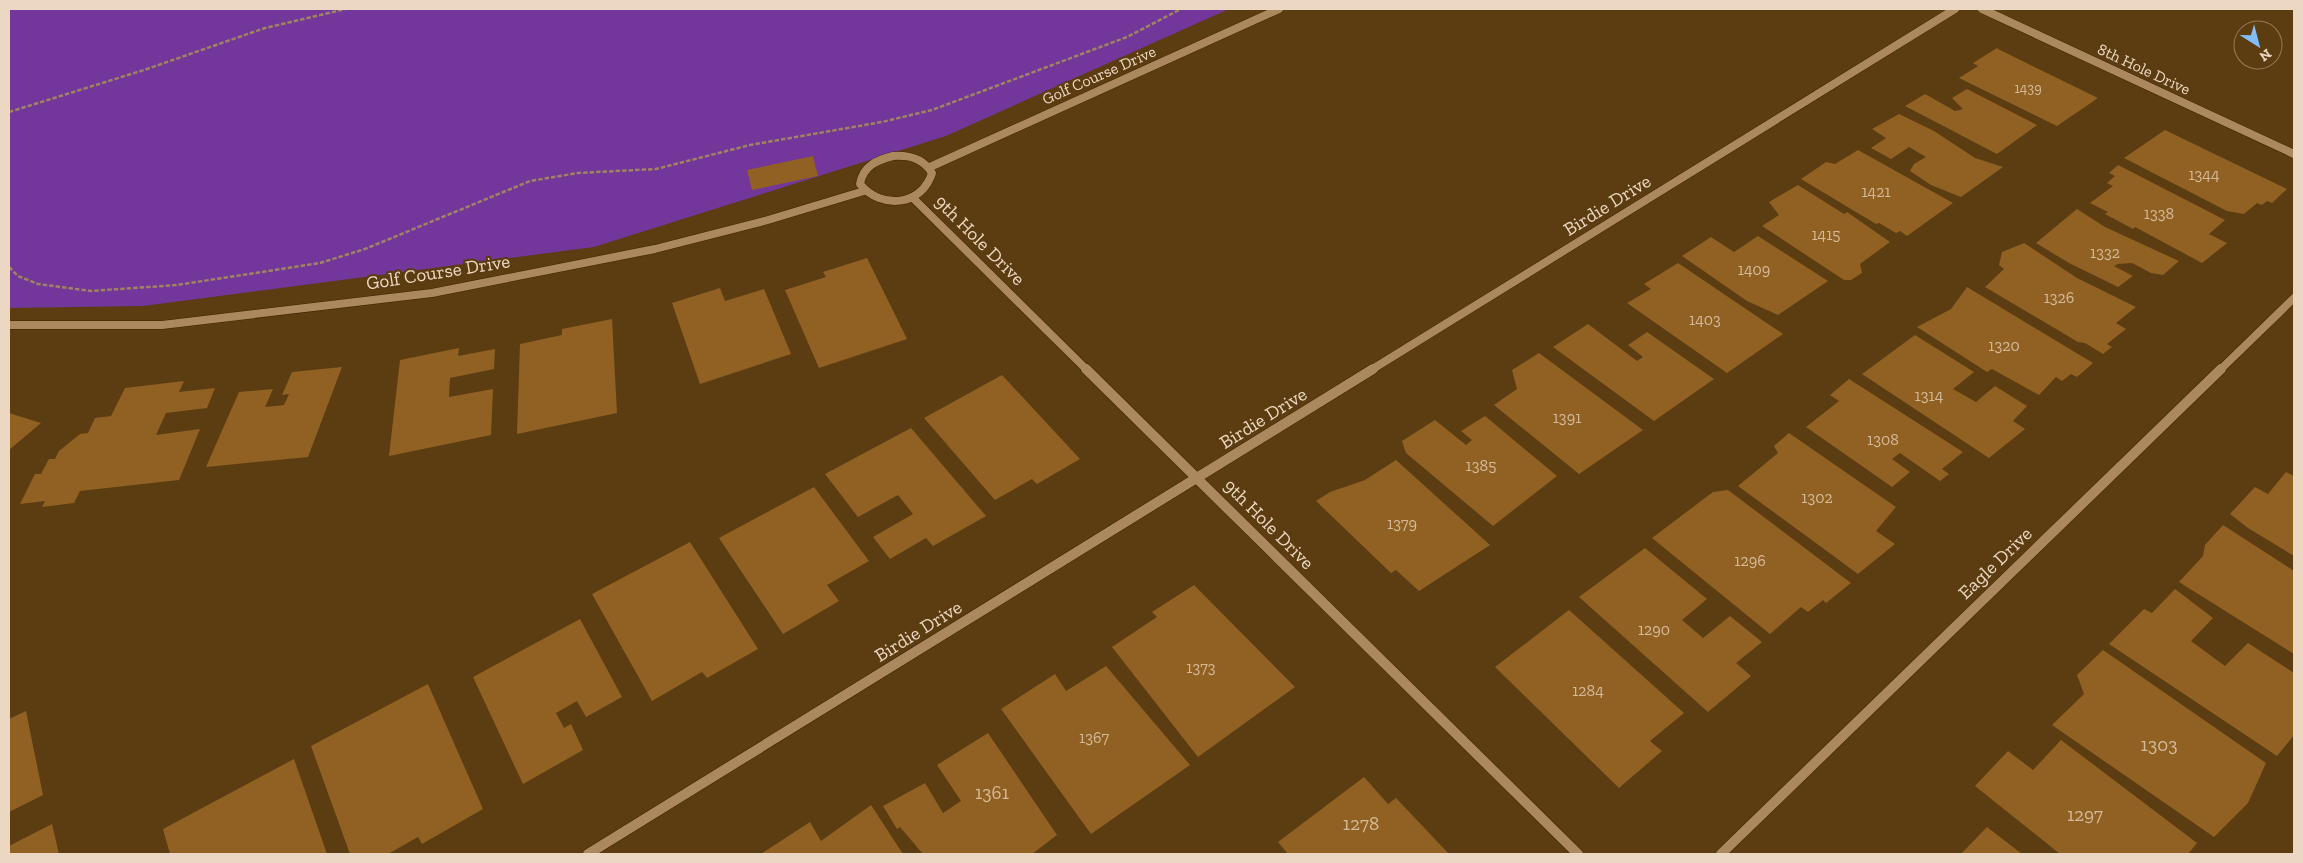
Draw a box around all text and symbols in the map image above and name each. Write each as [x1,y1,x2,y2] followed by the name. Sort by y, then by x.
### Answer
[2233,20,2283,70] north arrow
[2095,39,2193,99] street label: 8th Hole Drive
[1039,41,1159,109] street label: Golf Course Drive
[2256,45,2275,65] text: N
[2014,80,2042,97] house number: 1439
[2188,165,2220,184] house number: 1344
[1559,169,1655,241] street label: Birdie Drive
[1861,182,1891,201] house number: 1421
[930,190,1030,290] street label: 9th Hole Drive
[2144,204,2174,223] house number: 1338
[1811,225,1841,244] house number: 1415
[2090,243,2120,262] house number: 1332
[364,249,512,295] street label: Golf Course Drive
[1738,260,1770,279] house number: 1409
[2044,288,2074,307] house number: 1326
[1689,310,1721,329] house number: 1403
[1988,336,2020,355] house number: 1320
[1215,382,1311,454] street label: Birdie Drive
[1915,386,1944,405] house number: 1314
[1553,408,1581,427] house number: 1391
[1867,430,1899,449] house number: 1308
[1466,456,1496,475] house number: 1385
[1219,474,1319,574] street label: 9th Hole Drive
[1801,488,1833,507] house number: 1302
[1387,514,1417,533] house number: 1379
[1953,522,2037,604] street label: Eagle Drive
[1734,551,1766,570] house number: 1296
[870,595,966,667] street label: Birdie Drive
[1638,620,1670,639] house number: 1290
[1186,658,1216,677] house number: 1373
[1572,681,1604,700] house number: 1284
[1079,728,1109,747] house number: 1367
[2141,733,2177,756] house number: 1303
[975,781,1009,804] house number: 1361
[2067,803,2103,826] house number: 1297
[1343,812,1379,835] house number: 1278

